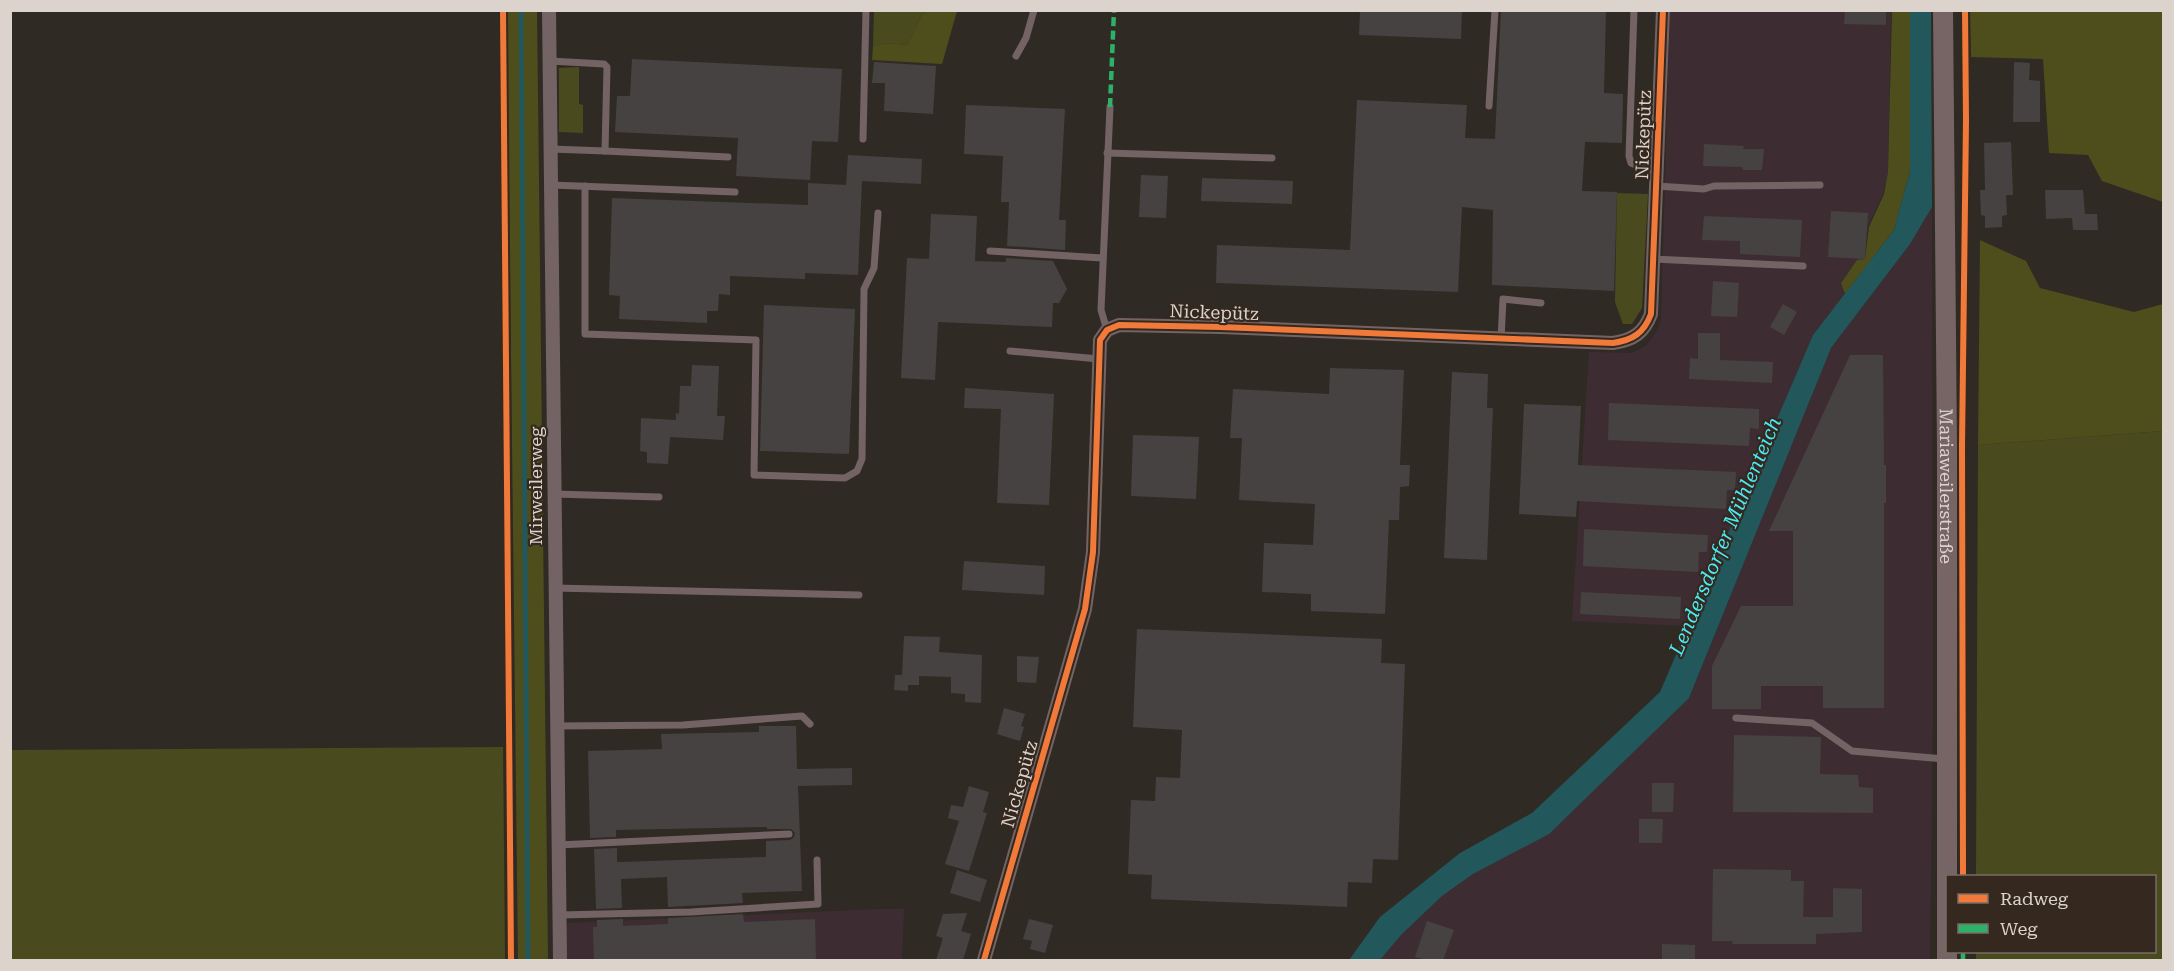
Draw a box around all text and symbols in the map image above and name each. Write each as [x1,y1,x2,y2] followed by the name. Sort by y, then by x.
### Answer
[1631,89,1655,180] street label: Nickepütz
[1169,300,1260,324] street label: Nickepütz
[1936,408,1958,564] street label: Mariaweilerstraße
[1663,413,1786,660] water label: Lendersdorfer Mühlenteich
[525,426,546,545] street label: Mirweilerweg
[997,738,1042,830] street label: Nickepütz
[1946,875,2156,953] legend
[2000,888,2069,909] text: Radweg
[2000,918,2038,939] text: Weg

